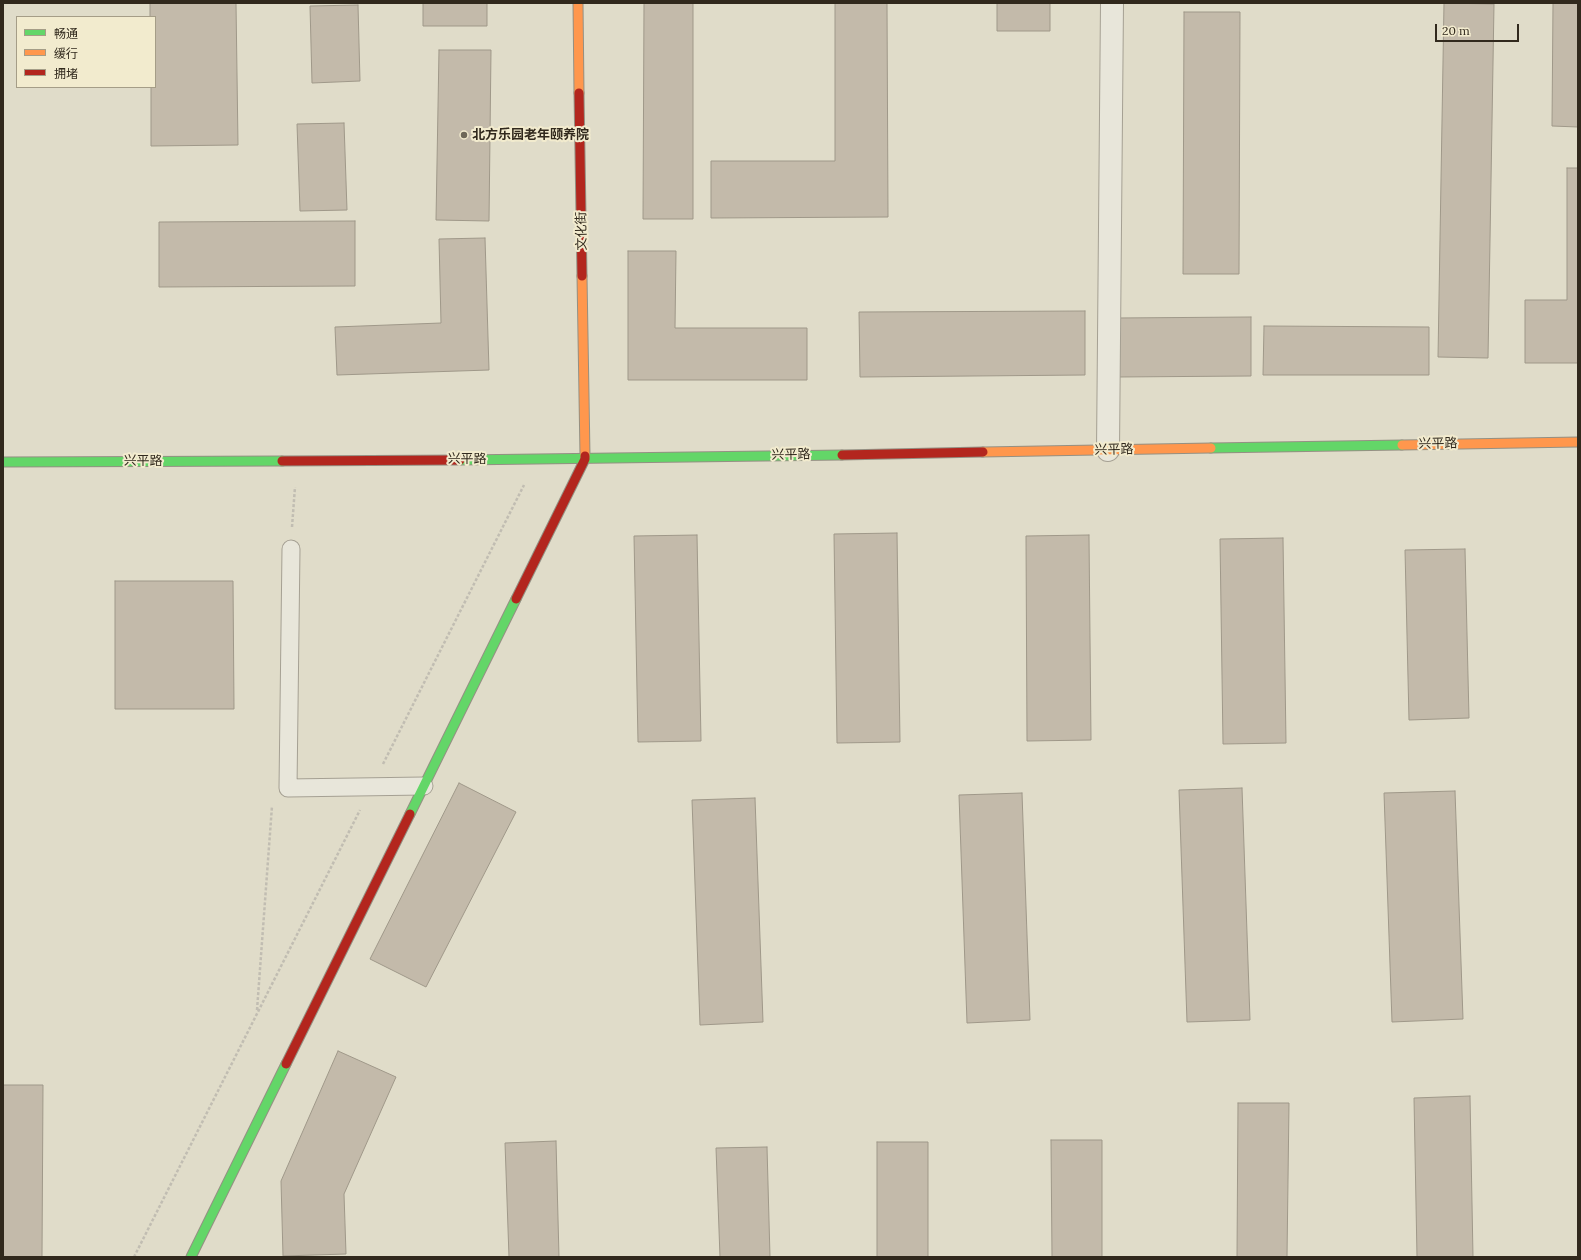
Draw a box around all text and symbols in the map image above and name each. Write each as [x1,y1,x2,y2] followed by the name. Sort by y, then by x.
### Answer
[16,16,156,88] legend
[1437,16,1521,42] scale bar
[1442,23,1470,38] text: 20 m
[54,26,78,41] text: 畅通
[54,46,78,61] text: 缓行
[54,66,78,81] text: 拥堵
[472,127,589,143] place label: 北方乐园老年颐养院
[459,130,469,140] marker: 北方乐园老年颐养院
[574,211,590,251] street label: 文化街
[1418,436,1458,452] street label: 兴平路
[1094,442,1134,458] street label: 兴平路
[771,447,811,463] street label: 兴平路
[448,451,486,467] street label: 兴平路
[124,453,162,469] street label: 兴平路

